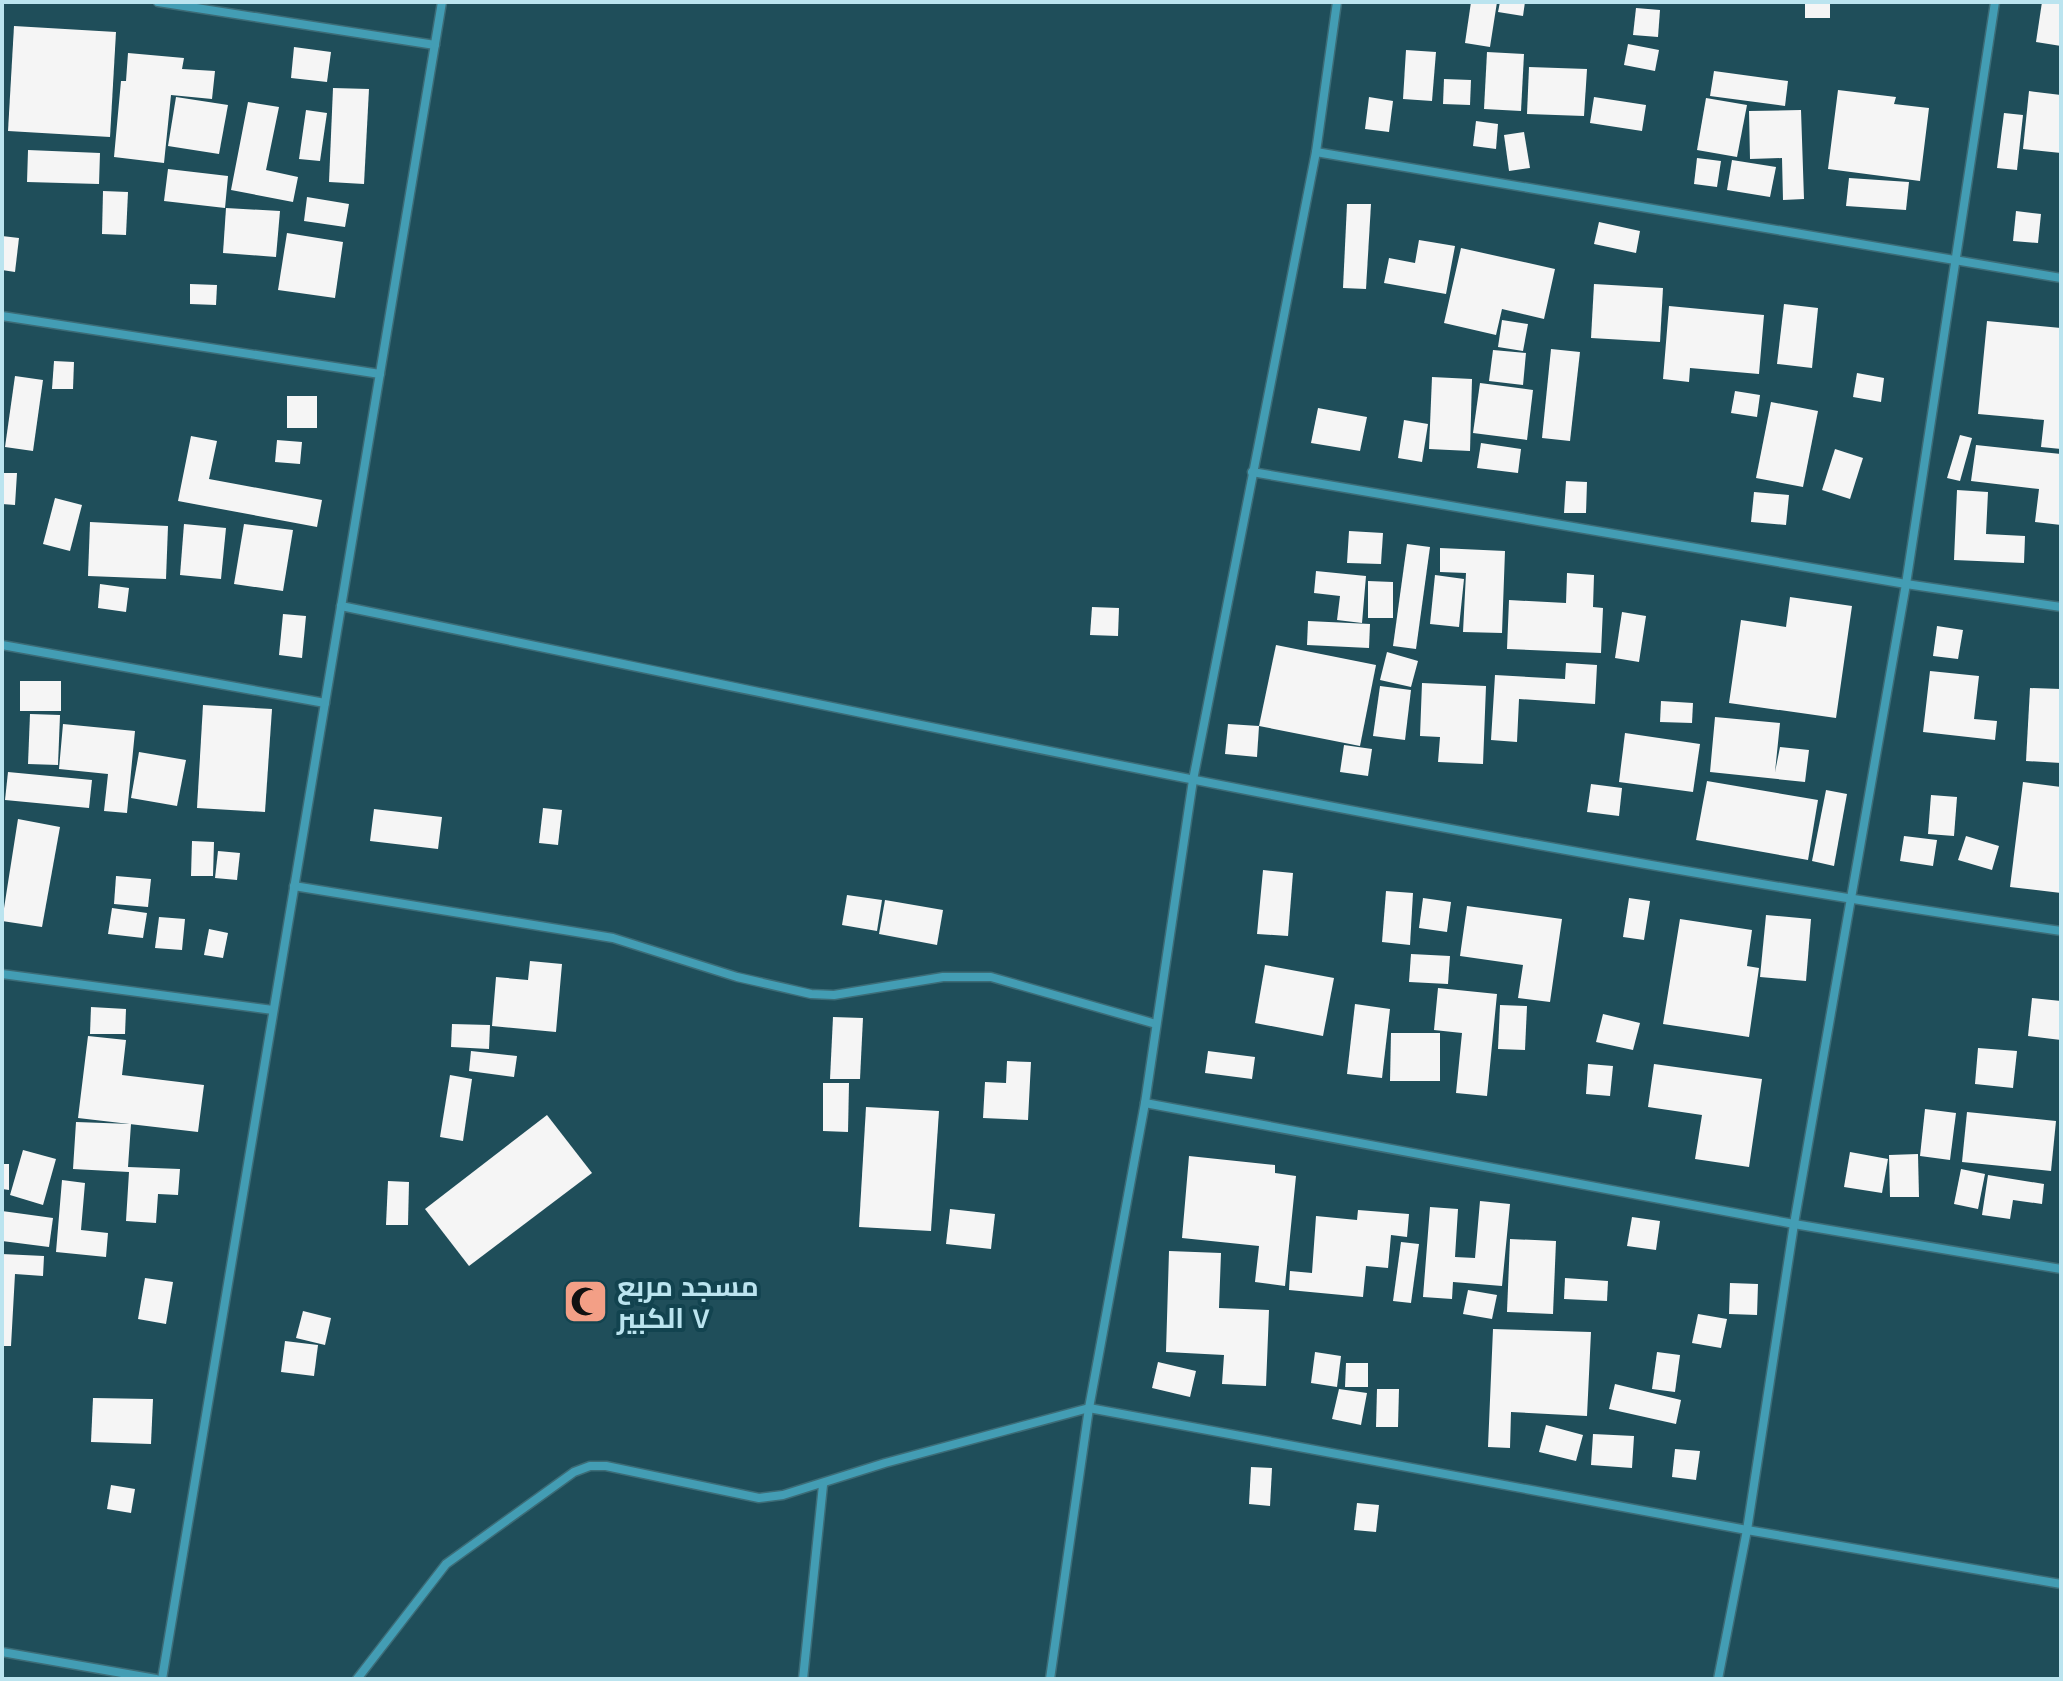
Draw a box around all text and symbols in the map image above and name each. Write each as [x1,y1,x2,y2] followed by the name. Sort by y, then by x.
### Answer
[616,1270,759,1335] place label: مسجد مربع ٧ الكبير
[562,1278,610,1326] mosque icon: مسجد مربع ٧ الكبير

